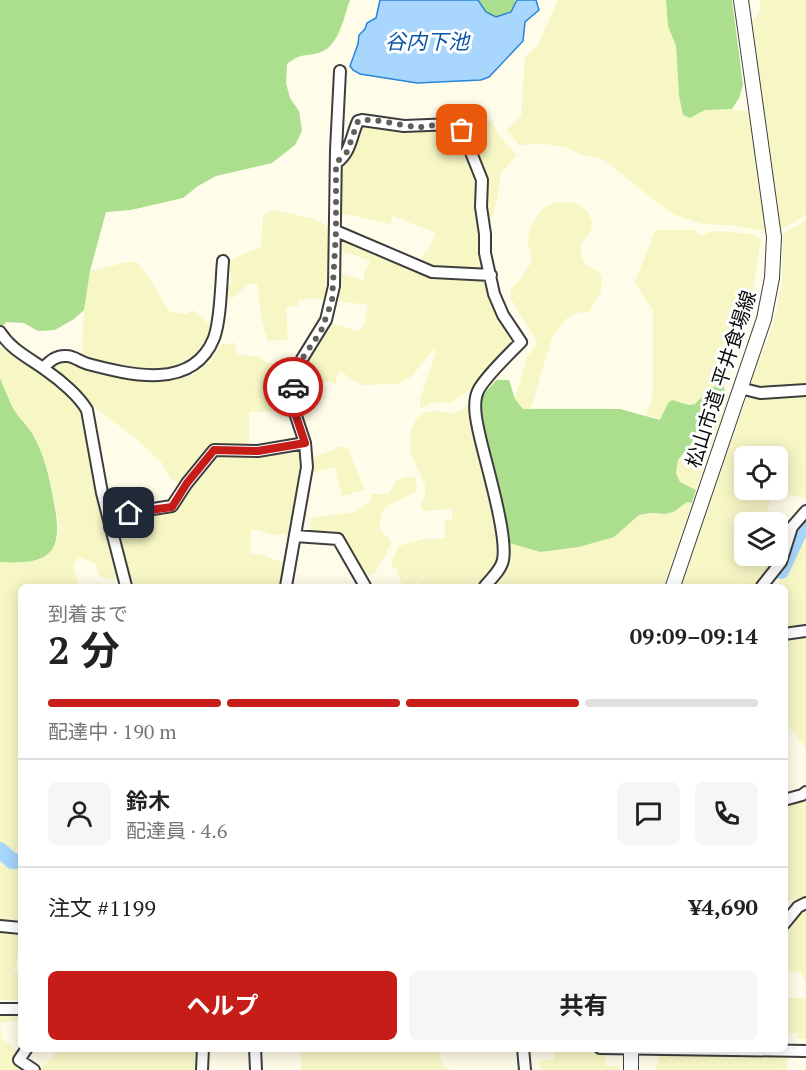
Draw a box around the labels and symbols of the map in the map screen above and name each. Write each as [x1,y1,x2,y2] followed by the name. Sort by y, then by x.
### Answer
[385,27,471,55] water label: 谷内下池
[436,104,487,155] pin
[679,287,762,471] street label: 松山市道 平井食場線
[263,357,323,417] courier
[103,487,154,538] pin

